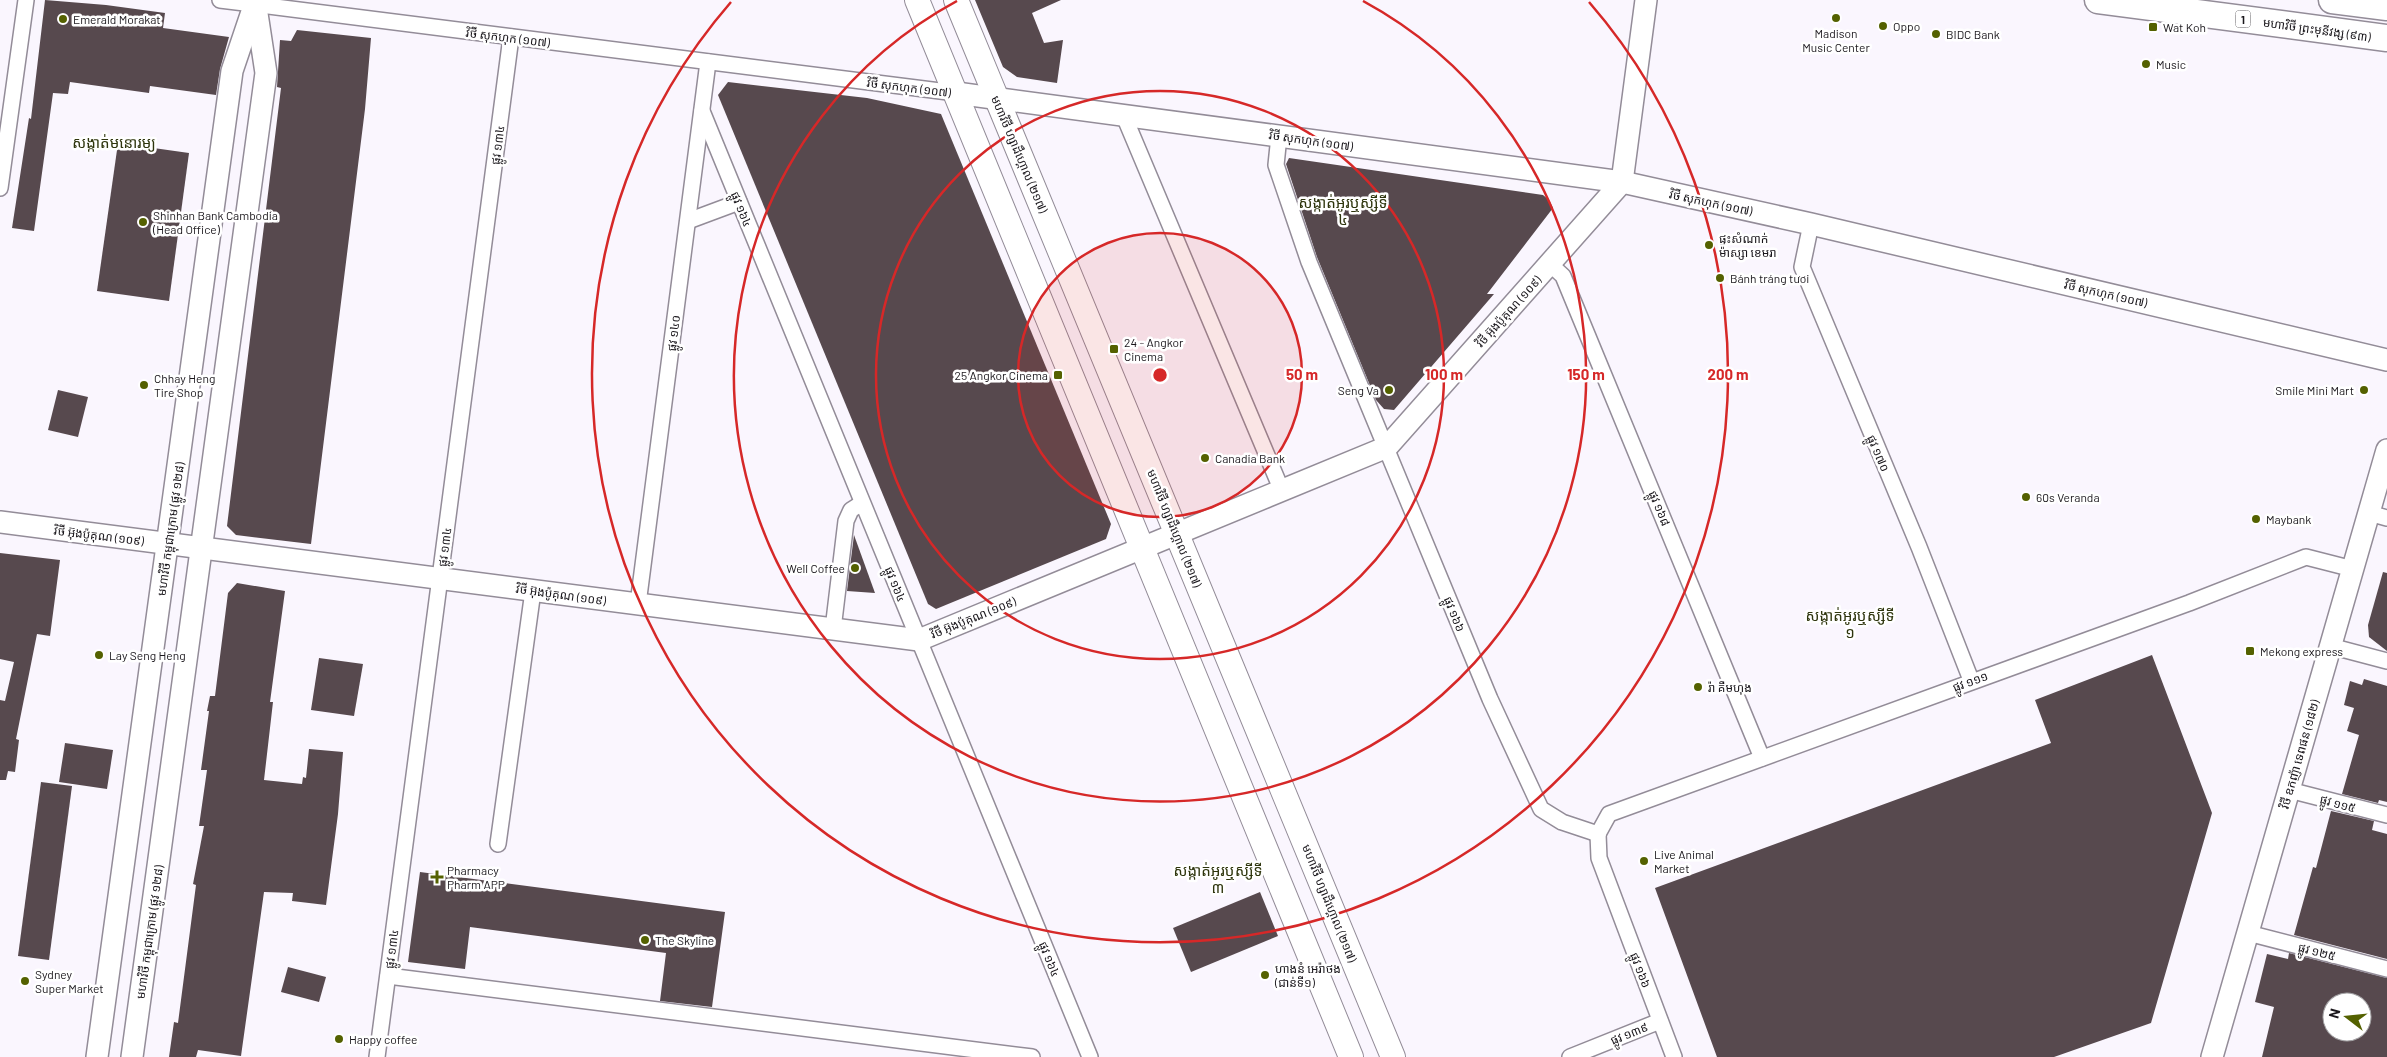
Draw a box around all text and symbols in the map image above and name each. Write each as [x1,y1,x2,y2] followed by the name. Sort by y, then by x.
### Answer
[2236,10,2250,28] road number: 1
[73,12,161,26] place label: Emerald Morakat
[1830,12,1842,24] marker: Madison Music Center
[57,13,69,25] marker: Emerald Morakat
[2262,14,2373,45] street label: មហាវិថី ព្រះមុនីវង្ស (៩៣)
[1893,19,1920,33] place label: Oppo
[1877,20,1889,32] marker: Oppo
[2163,20,2206,34] place label: Wat Koh
[2147,21,2159,33] marker: Wat Koh
[465,25,552,51] street label: វិថី សុកហុក (១០៧)
[1802,26,1870,54] place label: Madison Music Center
[1946,27,2000,41] place label: BIDC Bank
[1930,28,1942,40] marker: BIDC Bank
[2156,57,2186,71] place label: Music
[2140,58,2152,70] marker: Music
[866,75,953,101] street label: វិថី សុកហុក (១០៧)
[988,93,1051,216] street label: មហាវិថី ហ្សាដឹហ្គោល (២១៧)
[488,125,511,166] street label: ផ្លូវ ១៣៤
[1268,127,1355,154] street label: វិថី សុកហុក (១០៧)
[72,133,156,152] district label: សង្កាត់មនោរម្យ
[1668,186,1755,219] street label: វិថី សុកហុក (១០៧)
[724,189,755,230] street label: ផ្លូវ ១៦៤
[1299,193,1387,228] district label: សង្កាត់អូរឬស្សីទី ៤
[152,208,278,236] place label: Shinhan Bank Cambodia (Head Office)
[137,216,149,228] marker: Shinhan Bank Cambodia (Head Office)
[1719,231,1777,260] place label: ផ្ទះសំណាក់ ម៉ាស្សា ខេមរា
[1703,239,1715,251] marker: ផ្ទះសំណាក់ ម៉ាស្សា ខេមរា
[1730,271,1809,285] place label: Bánh tráng tươi
[1472,272,1545,351] street label: វិថី អ៊ុងប៉ូគុណ (១០៩)
[1714,272,1726,284] marker: Bánh tráng tươi
[2063,277,2150,311] street label: វិថី សុកហុក (១០៧)
[664,314,687,353] street label: ផ្លូវ ១៤០
[1124,335,1184,363] place label: 24 - Angkor Cinema
[1108,343,1120,355] marker: 24 - Angkor Cinema
[1286,365,1318,383] text: 50 m
[1425,365,1463,383] text: 100 m
[1567,365,1605,383] text: 150 m
[1707,365,1749,383] text: 200 m
[1151,366,1169,384] centre of rings
[955,368,1048,382] place label: 25 Angkor Cinema
[1052,369,1064,381] marker: 25 Angkor Cinema
[154,371,215,399] place label: Chhay Heng Tire Shop
[138,379,150,391] marker: Chhay Heng Tire Shop
[1338,383,1379,397] place label: Seng Va
[2275,383,2354,397] place label: Smile Mini Mart
[1383,384,1395,396] marker: Seng Va
[2358,384,2370,396] marker: Smile Mini Mart
[1861,433,1893,475] street label: ផ្លូវ ១៧០
[1215,451,1285,465] place label: Canadia Bank
[1199,452,1211,464] marker: Canadia Bank
[154,460,191,597] street label: មហាវិថី កម្ពុជាក្រោម (ផ្លូវ ១២៨)
[1144,467,1205,590] street label: មហាវិថី ហ្សាដឹហ្គោល (២១៧)
[1642,488,1674,529] street label: ផ្លូវ ១៦៨
[2036,490,2100,504] place label: 60s Veranda
[2020,491,2032,503] marker: 60s Veranda
[2266,512,2311,526] place label: Maybank
[2250,513,2262,525] marker: Maybank
[53,522,146,549] street label: វិថី អ៊ុងប៉ូគុណ (១០៩)
[435,527,458,568] street label: ផ្លូវ ១៣៤
[786,561,845,575] place label: Well Coffee
[849,562,861,574] marker: Well Coffee
[878,564,909,605] street label: ផ្លូវ ១៦៤
[515,581,608,609] street label: វិថី អ៊ុងប៉ូគុណ (១០៩)
[928,593,1019,642] street label: វិថី អ៊ុងប៉ូគុណ (១០៩)
[1437,594,1468,635] street label: ផ្លូវ ១៦៦
[1806,606,1894,641] district label: សង្កាត់អូរឬស្សីទី ១
[2260,644,2343,658] place label: Mekong express
[2244,645,2256,657] marker: Mekong express
[109,648,186,662] place label: Lay Seng Heng
[93,649,105,661] marker: Lay Seng Heng
[1950,668,1991,698] street label: ផ្លូវ ១១១
[1708,680,1752,695] place label: រ៉ា គឹមហុង
[1692,681,1704,693] marker: រ៉ា គឹមហុង
[2277,697,2322,811] street label: វិថី ឧកញ៉ា ទេពផន (១៨២)
[2317,791,2358,819] street label: ផ្លូវ ១១៥
[1299,842,1360,965] street label: មហាវិថី ហ្សាដឹហ្គោល (២១៧)
[1654,847,1714,875] place label: Live Animal Market
[1638,855,1650,867] marker: Live Animal Market
[1174,861,1262,896] district label: សង្កាត់អូរឬស្សីទី ៣
[133,863,170,1000] street label: មហាវិថី កម្ពុជាក្រោម (ផ្លូវ ១២៨)
[447,863,505,891] place label: Pharmacy Pharm APP
[431,871,443,883] marker: Pharmacy Pharm APP
[382,929,405,970] street label: ផ្លូវ ១៣៤
[655,933,714,947] place label: The Skyline
[639,934,651,946] marker: The Skyline
[1032,939,1063,980] street label: ផ្លូវ ១៦៤
[2296,940,2337,967] street label: ផ្លូវ ១២៥
[1624,950,1654,991] street label: ផ្លូវ ១៦៦
[1274,961,1341,989] place label: ហាងនំ អេរ៉ាថង (ជាន់ទី១)
[35,967,104,995] place label: Sydney Super Market
[1259,969,1271,981] marker: ហាងនំ អេរ៉ាថង (ជាន់ទី១)
[19,975,31,987] marker: Sydney Super Market
[2322,992,2372,1042] north arrow
[2325,1006,2343,1020] text: N
[1608,1019,1652,1051] street label: ផ្លូវ ១៣៩
[349,1032,418,1046] place label: Happy coffee
[333,1033,345,1045] marker: Happy coffee

